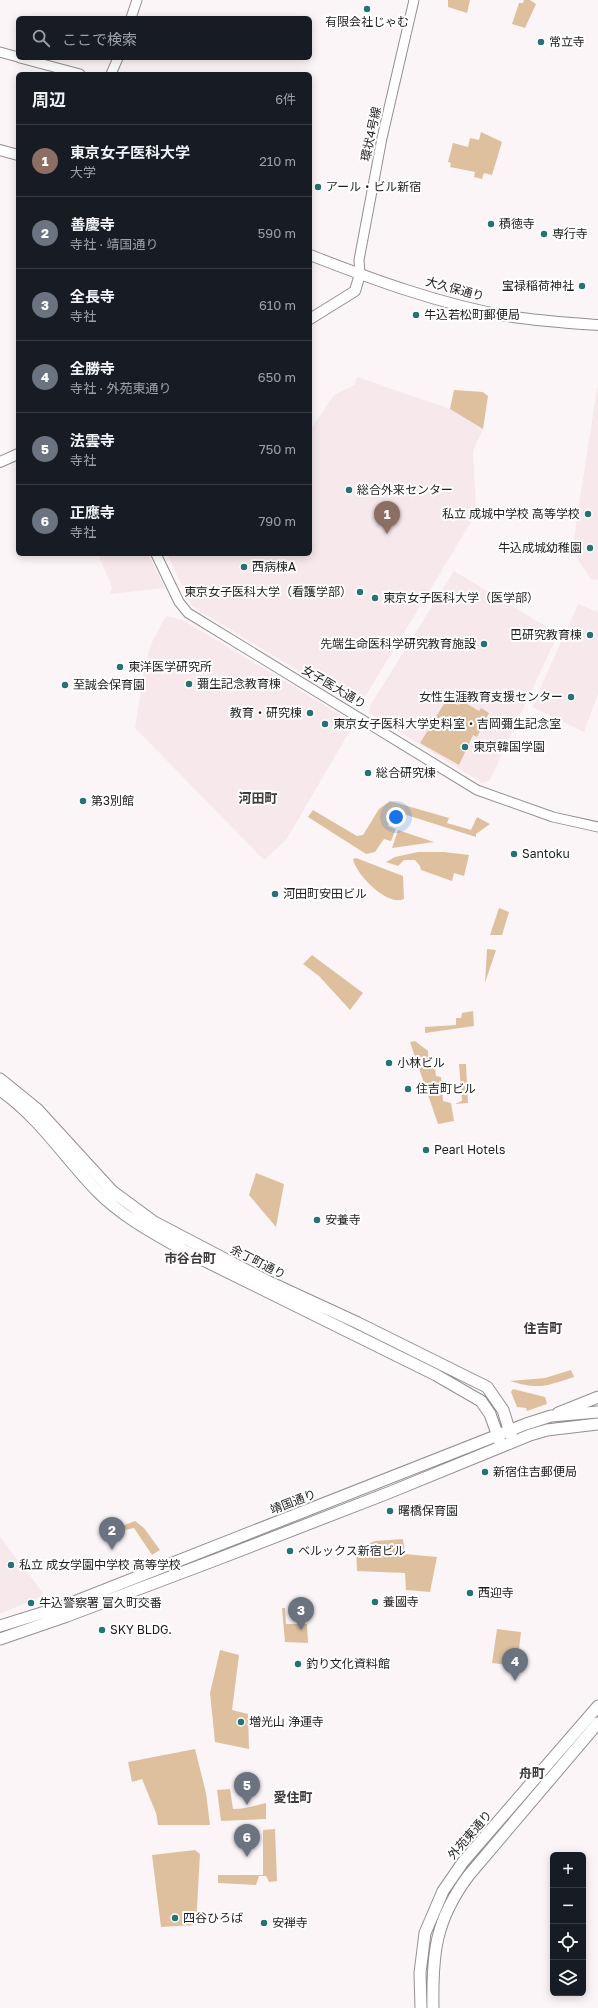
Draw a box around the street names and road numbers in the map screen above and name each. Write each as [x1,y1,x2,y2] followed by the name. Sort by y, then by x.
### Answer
[357,105,384,163] street label: 環状4号線
[424,274,486,304] street label: 大久保通り
[300,662,369,712] street label: 女子医大通り
[228,1241,288,1282] street label: 余丁町通り
[268,1486,318,1517] street label: 靖国通り
[444,1807,495,1862] street label: 外苑東通り

